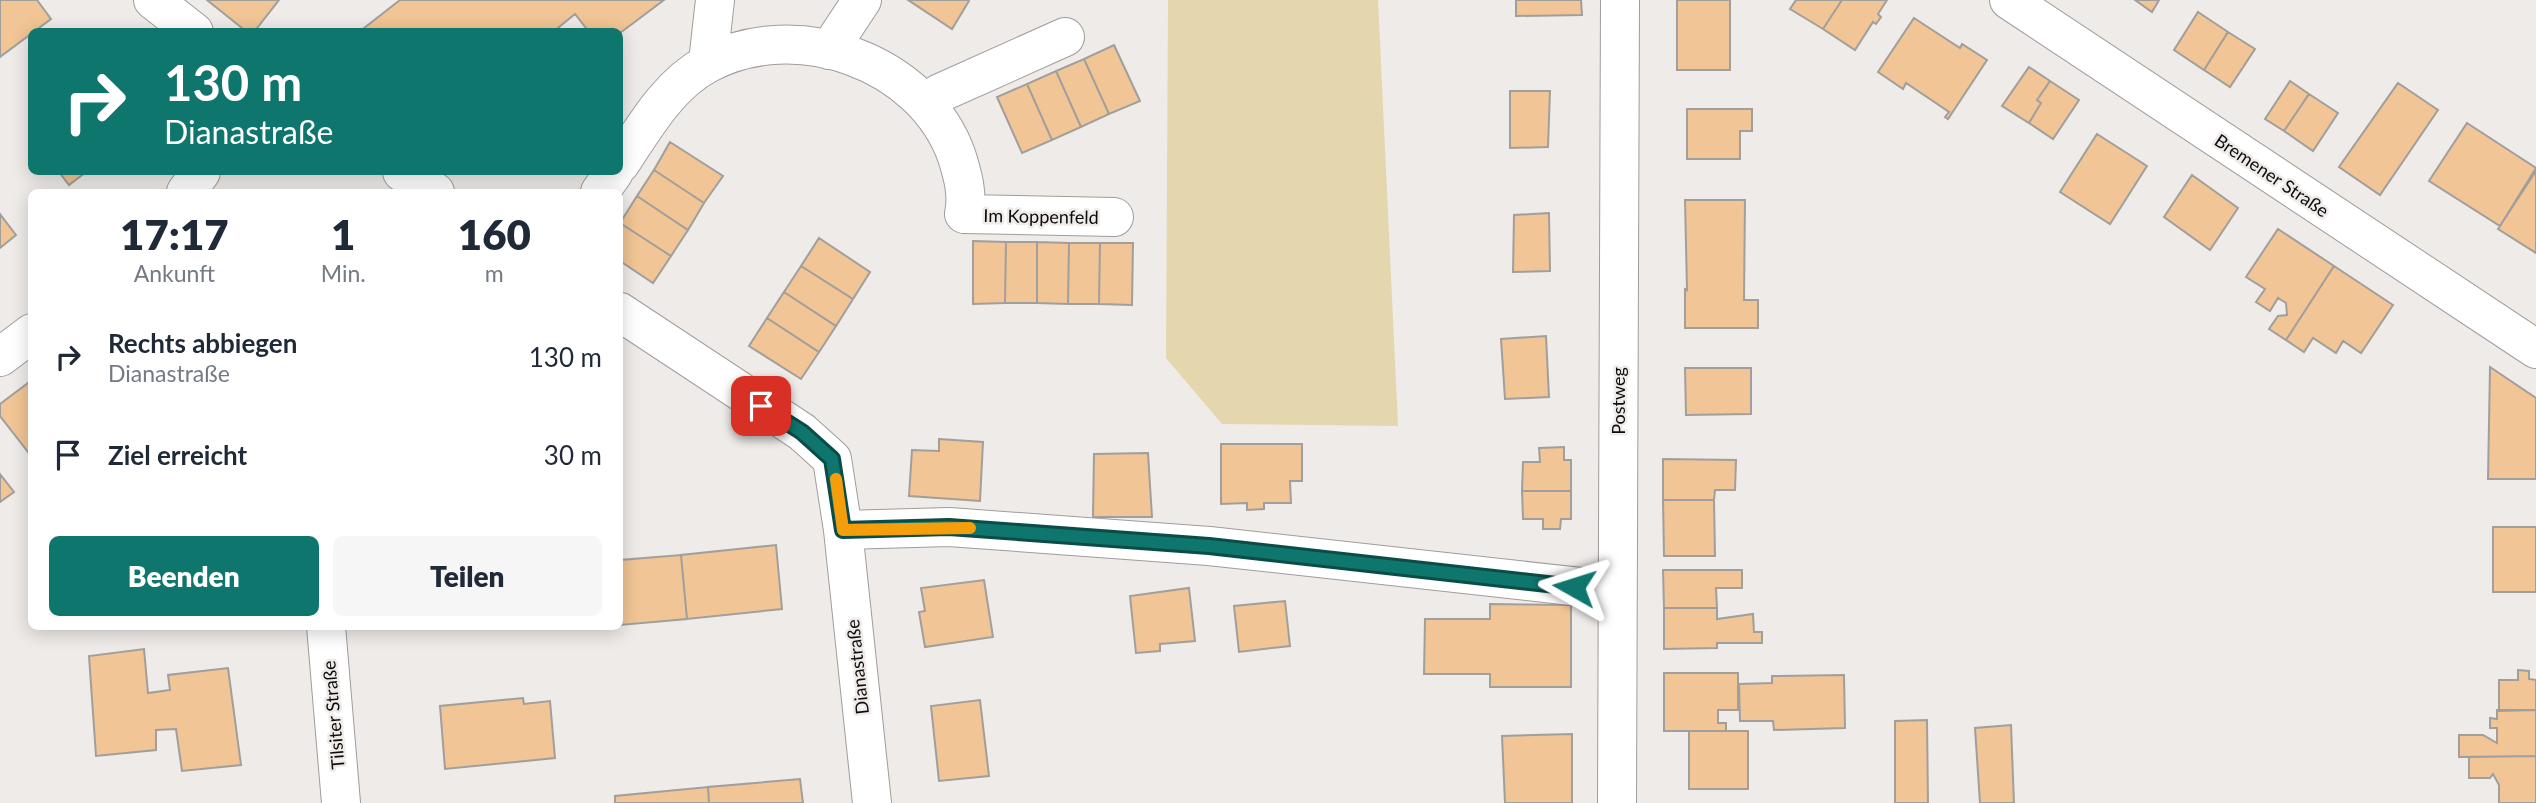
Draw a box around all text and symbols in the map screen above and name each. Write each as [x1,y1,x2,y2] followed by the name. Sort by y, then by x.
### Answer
[164,53,302,111] text: 130 m
[49,56,140,147] icon: right
[164,112,333,151] text: Dianastraße
[2211,129,2333,221] street label: Bremener Straße
[983,204,1099,228] street label: Im Koppenfeld
[120,209,229,259] text: 17:17
[331,209,355,259] text: 1
[458,209,531,259] text: 160
[134,259,215,287] text: Ankunft
[321,259,366,287] text: Min.
[485,259,504,287] text: m
[108,327,297,359] text: Rechts abbiegen
[49,338,87,376] icon: right
[529,341,602,373] text: 130 m
[108,359,230,387] text: Dianastraße
[1607,367,1629,435] street label: Postweg
[731,376,791,436] pin
[742,387,780,425] icon: arrive
[49,436,87,474] icon: arrive
[108,439,247,471] text: Ziel erreicht
[544,439,602,471] text: 30 m
[49,536,319,616] button: Beenden
[333,536,602,616] button: Teilen
[1537,550,1611,624] position arrow
[841,618,873,716] street label: Dianastraße
[317,660,349,770] street label: Tilsiter Straße

